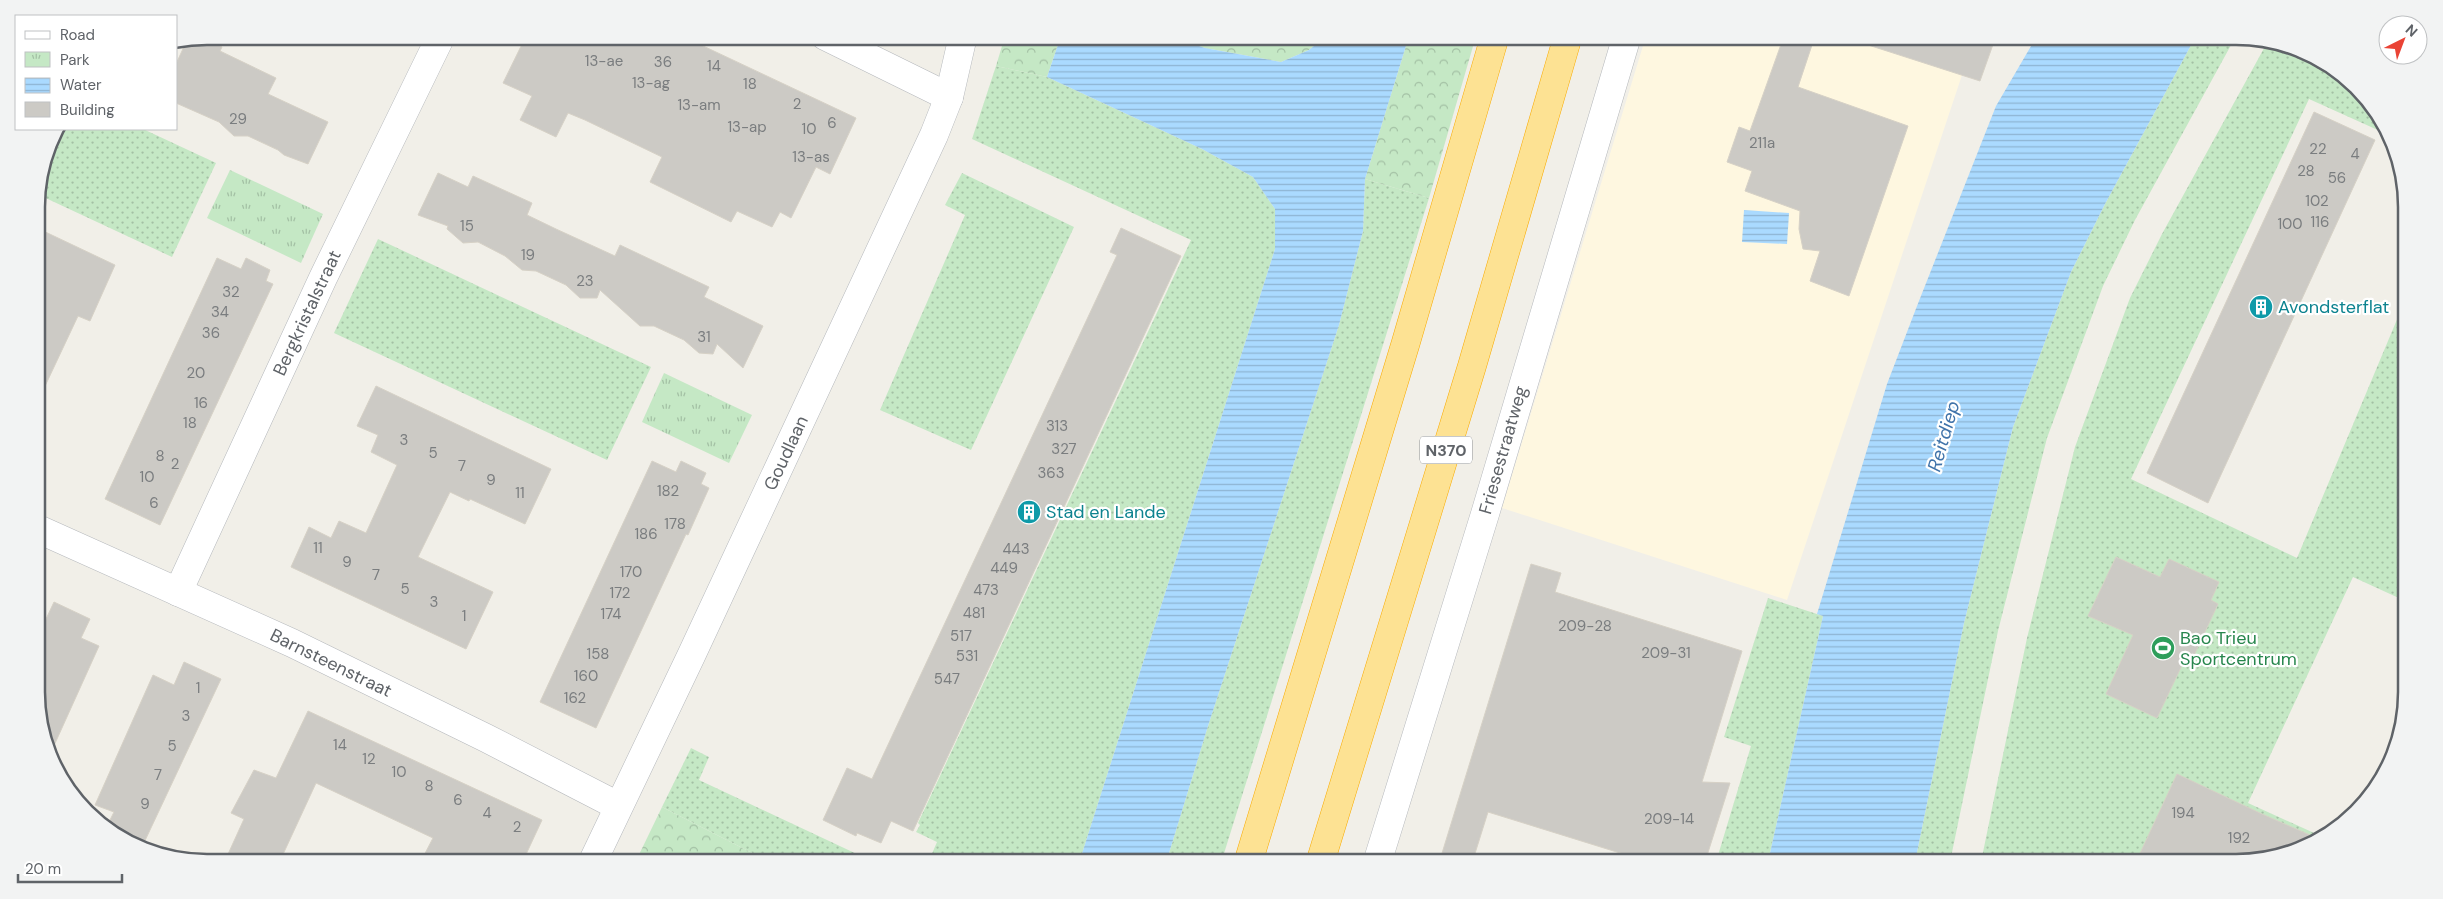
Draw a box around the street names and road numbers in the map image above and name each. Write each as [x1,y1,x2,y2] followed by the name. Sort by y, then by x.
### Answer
[267,246,347,380] street label: Bergkristalstraat
[1473,383,1533,517] street label: Friesestraatweg
[758,412,814,494] street label: Goudlaan
[1420,436,1472,464] road number: N370
[266,623,396,703] street label: Barnsteenstraat

